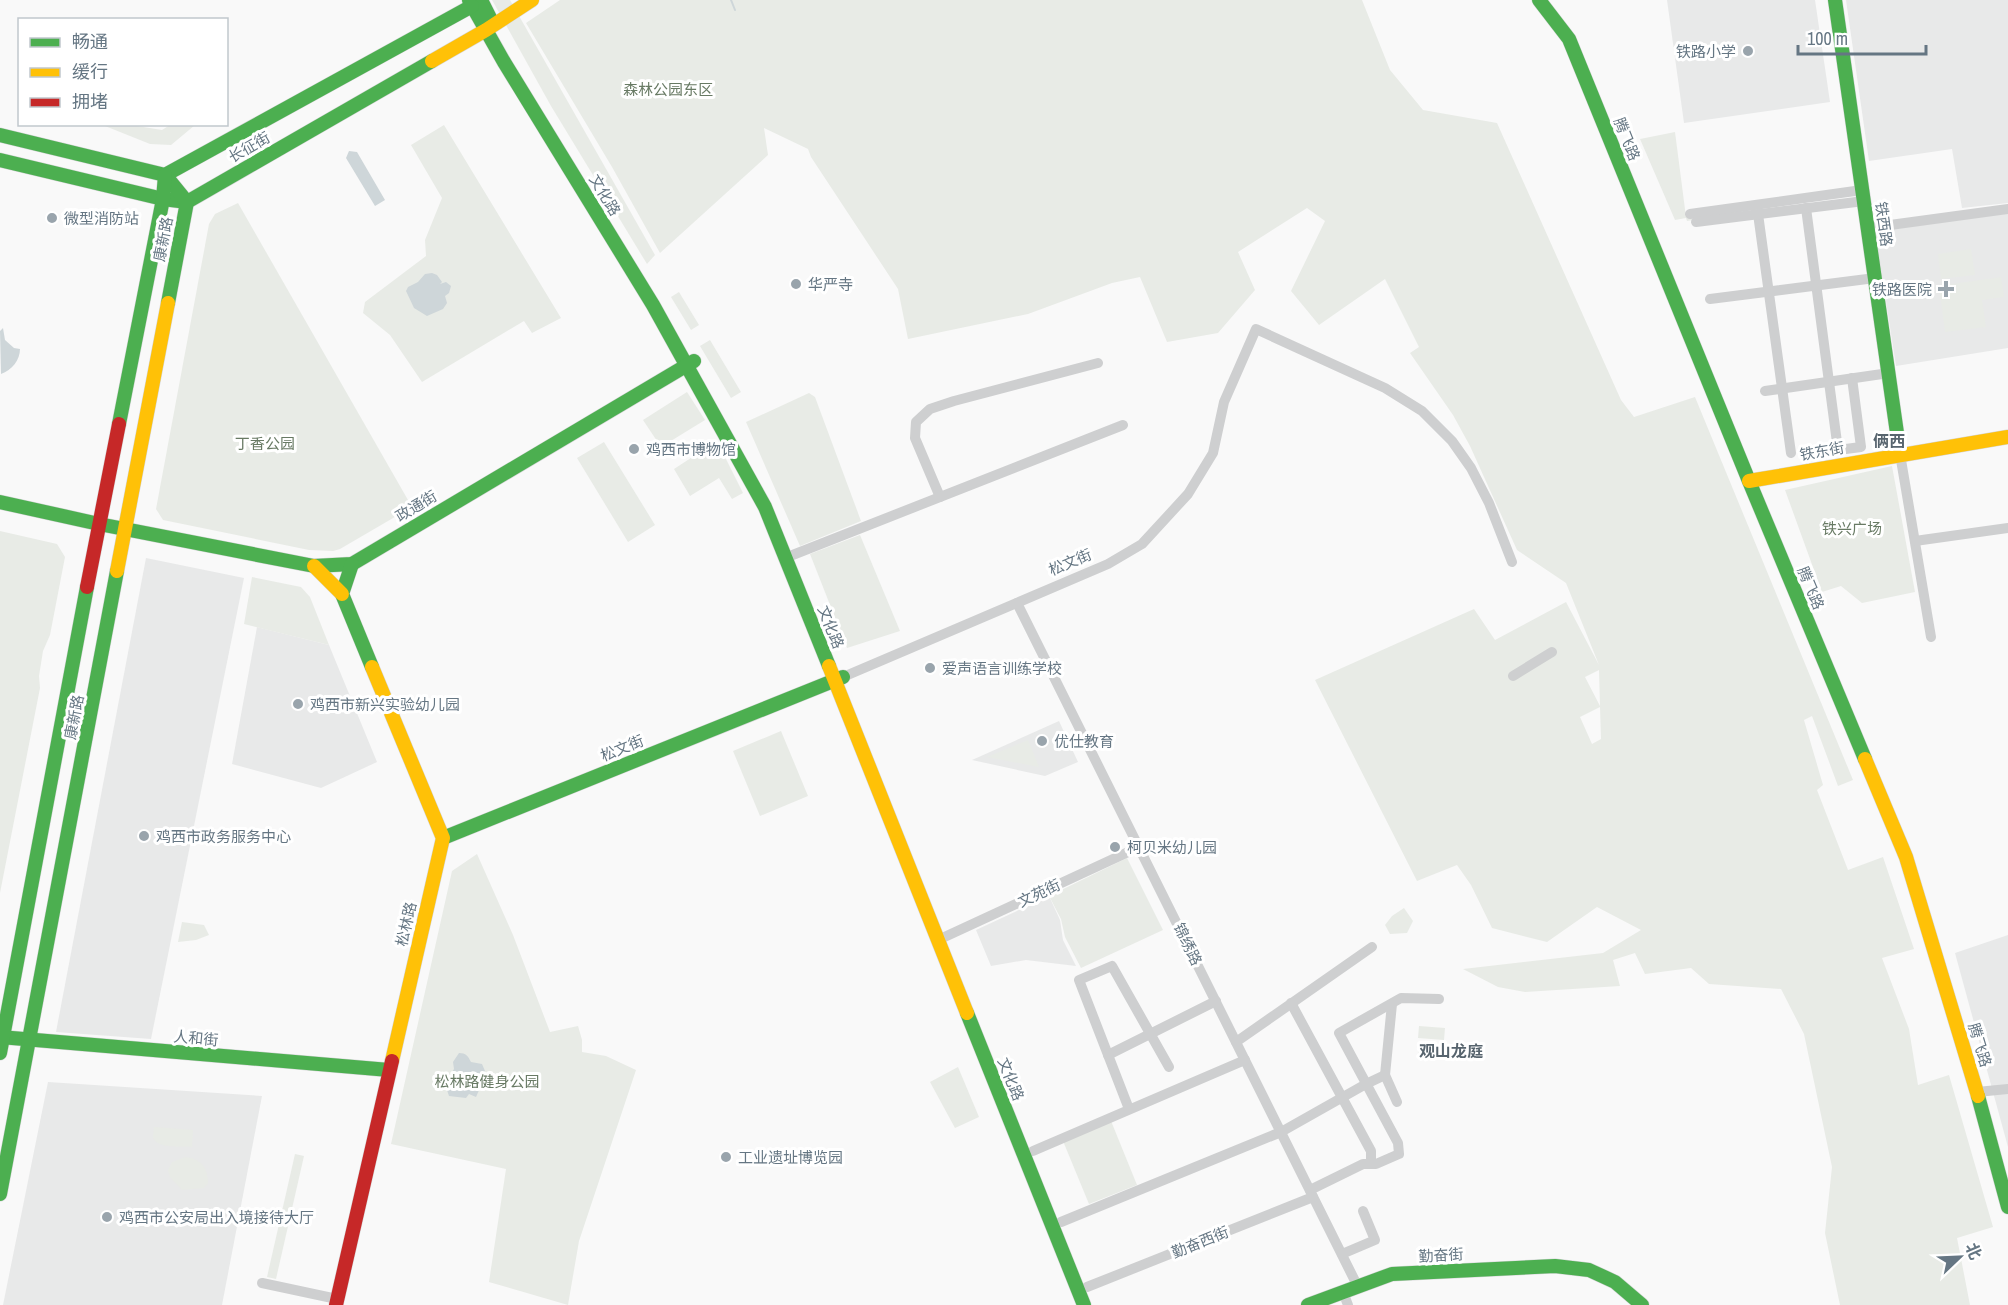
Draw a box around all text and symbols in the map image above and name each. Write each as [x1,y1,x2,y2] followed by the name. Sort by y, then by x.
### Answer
[18,18,228,126] legend
[1798,18,1926,56] scale bar
[1807,26,1848,51] text: 100 m
[72,29,108,54] text: 畅通
[1676,41,1736,62] place label: 铁路小学
[1741,44,1755,58] marker: 铁路小学
[72,59,108,84] text: 缓行
[623,79,713,100] park label: 森林公园东区
[72,89,108,114] text: 拥堵
[1609,114,1645,164] street label: 腾飞路
[224,127,274,167] street label: 长征街
[584,170,626,220] street label: 文化路
[1870,200,1898,248] street label: 铁西路
[64,208,139,229] place label: 微型消防站
[45,211,59,225] marker: 微型消防站
[148,215,178,263] street label: 康新路
[808,274,853,295] place label: 华严寺
[789,277,803,291] marker: 华严寺
[1872,279,1932,300] place label: 铁路医院
[1937,280,1955,298] marker: 铁路医院
[1873,430,1905,452] district label: 俩西
[235,433,295,454] park label: 丁香公园
[1798,437,1846,465] street label: 铁东街
[646,439,736,460] place label: 鸡西市博物馆
[627,442,641,456] marker: 鸡西市博物馆
[391,485,441,527] street label: 政通街
[1822,518,1882,539] park label: 铁兴广场
[1045,544,1095,580] street label: 松文街
[1793,563,1829,613] street label: 腾飞路
[813,602,849,652] street label: 文化路
[942,658,1062,679] place label: 爱声语言训练学校
[923,661,937,675] marker: 爱声语言训练学校
[59,693,89,741] street label: 康新路
[310,694,460,715] place label: 鸡西市新兴实验幼儿园
[291,697,305,711] marker: 鸡西市新兴实验幼儿园
[597,730,647,766] street label: 松文街
[1054,731,1114,752] place label: 优仕教育
[1035,734,1049,748] marker: 优仕教育
[156,826,291,847] place label: 鸡西市政务服务中心
[137,829,151,843] marker: 鸡西市政务服务中心
[1127,837,1217,858] place label: 柯贝米幼儿园
[1108,840,1122,854] marker: 柯贝米幼儿园
[1014,874,1064,912] street label: 文苑街
[391,900,421,948] street label: 松林路
[1169,919,1207,969] street label: 锦绣路
[1963,1020,1997,1070] street label: 腾飞路
[173,1026,219,1050] street label: 人和街
[1419,1040,1483,1062] district label: 观山龙庭
[993,1054,1029,1104] street label: 文化路
[434,1071,540,1092] park label: 松林路健身公园
[738,1147,843,1168] place label: 工业遗址博览园
[719,1150,733,1164] marker: 工业遗址博览园
[119,1207,314,1228] place label: 鸡西市公安局出入境接待大厅
[100,1210,114,1224] marker: 鸡西市公安局出入境接待大厅
[1168,1221,1232,1263] street label: 勤奋西街
[1930,1227,1990,1287] north arrow
[1961,1239,1987,1263] text: 北
[1418,1243,1464,1267] street label: 勤奋街

